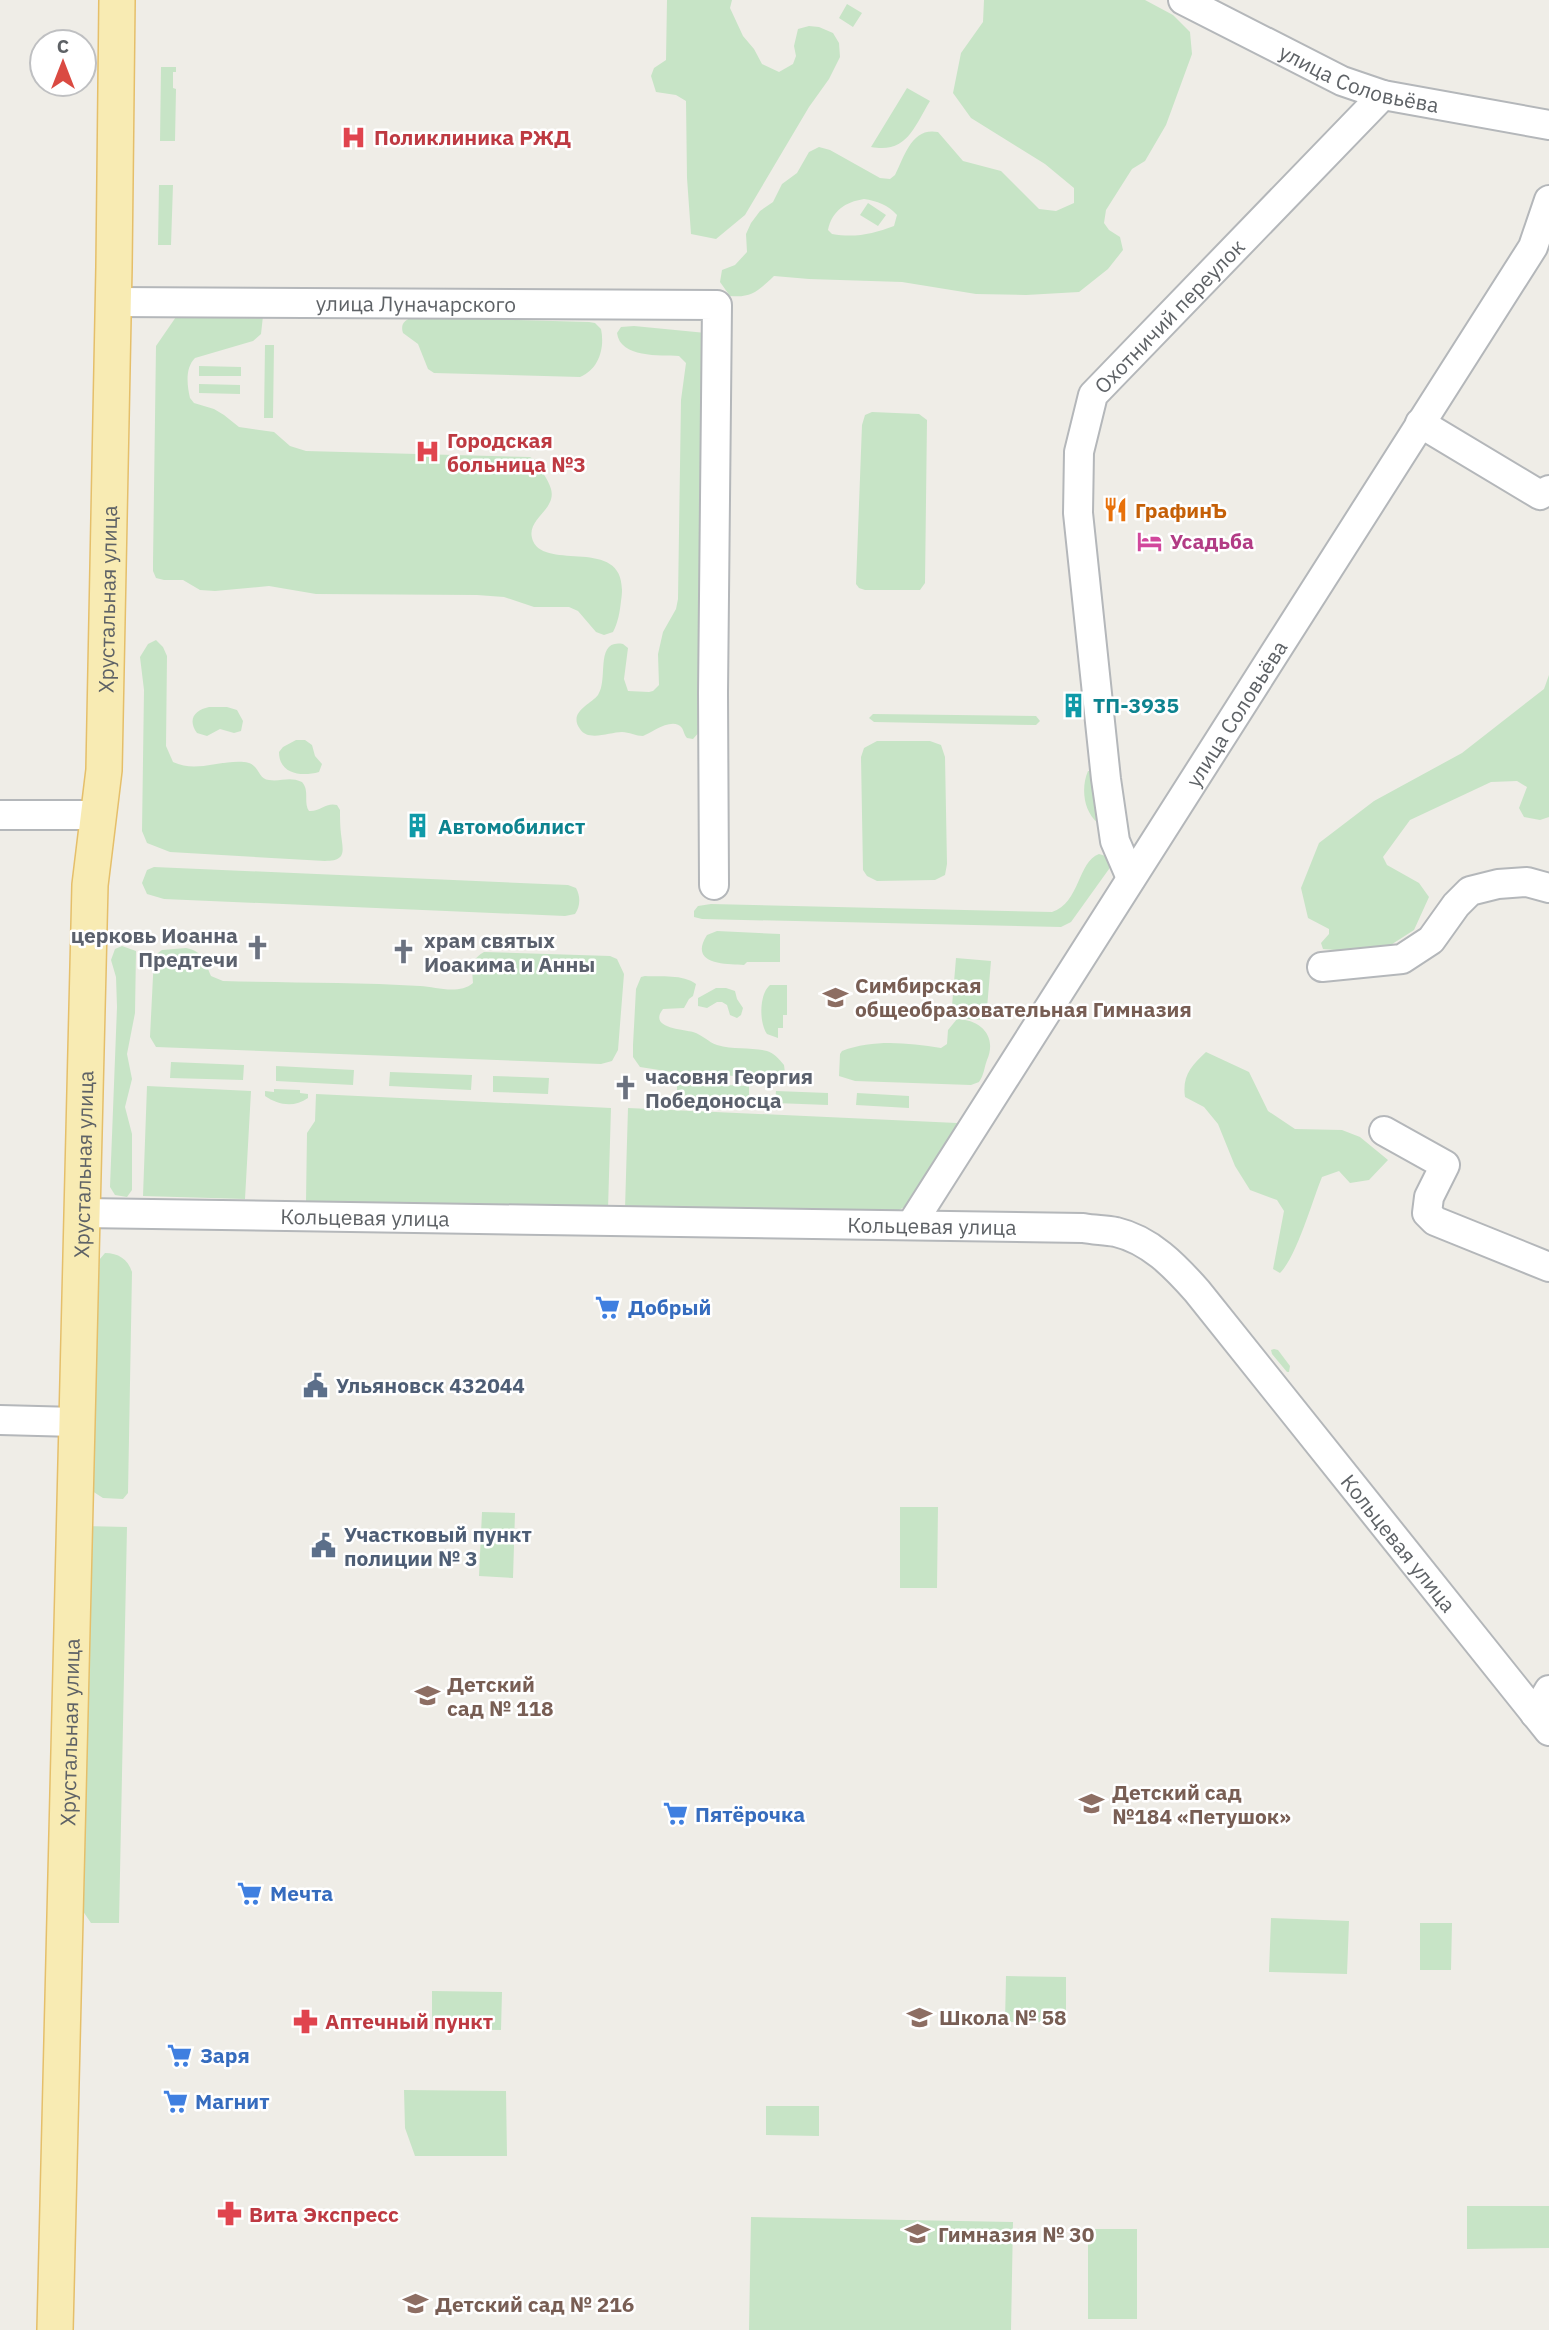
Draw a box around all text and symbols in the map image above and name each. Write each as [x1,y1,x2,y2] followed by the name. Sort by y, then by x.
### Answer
[28,28,98,98] north arrow
[57,34,69,58] text: С
[1274,37,1441,119] street label: улица Соловьёва
[340,123,368,151] hospital icon: Поликлиника РЖД
[374,123,571,151] place label: Поликлиника РЖД
[1088,233,1251,399] street label: Охотничий переулок
[316,289,516,318] street label: улица Луначарского
[447,426,586,478] place label: Городская больница №3
[413,438,441,466] hospital icon: Городская больница №3
[1101,496,1129,524] restaurant icon: ГрафинЪ
[1135,496,1227,524] place label: ГрафинЪ
[92,505,123,693] street label: Хрустальная улица
[1136,527,1164,555] hotel icon: Усадьба
[1170,527,1254,555] place label: Усадьба
[1179,635,1293,792] street label: улица Соловьёва
[1059,691,1087,719] building icon: ТП-3935
[1093,691,1179,719] place label: ТП-3935
[404,812,432,840] building icon: Автомобилист
[438,812,585,840] place label: Автомобилист
[71,921,238,973] place label: церковь Иоанна Предтечи
[424,926,595,978] place label: храм святых Иоакима и Анны
[244,933,272,961] church icon: церковь Иоанна Предтечи
[390,938,418,966] church icon: храм святых Иоакима и Анны
[855,971,1192,1023] place label: Симбирская общеобразовательная Гимназия
[821,983,849,1011] school or university icon: Симбирская общеобразовательная Гимназия
[645,1062,813,1114] place label: часовня Георгия Победоносца
[67,1070,100,1258] street label: Хрустальная улица
[611,1074,639,1102] church icon: часовня Георгия Победоносца
[280,1202,450,1232] street label: Кольцевая улица
[847,1210,1017,1241] street label: Кольцевая улица
[594,1293,622,1321] supermarket icon: Добрый
[628,1293,711,1321] place label: Добрый
[302,1371,330,1399] public building icon: Ульяновск 432044
[336,1371,525,1399] place label: Ульяновск 432044
[1335,1468,1462,1618] street label: Кольцевая улица
[344,1520,532,1572] place label: Участковый пункт полиции № 3
[310,1532,338,1560] public building icon: Участковый пункт полиции № 3
[53,1638,86,1826] street label: Хрустальная улица
[447,1670,554,1722] place label: Детский сад № 118
[413,1682,441,1710] school or university icon: Детский сад № 118
[1112,1778,1291,1830] place label: Детский сад №184 «Петушок»
[1078,1790,1106,1818] school or university icon: Детский сад №184 «Петушок»
[661,1800,689,1828] supermarket icon: Пятёрочка
[695,1800,805,1828] place label: Пятёрочка
[236,1879,264,1907] supermarket icon: Мечта
[270,1879,333,1907] place label: Мечта
[905,2003,933,2031] school or university icon: Школа № 58
[939,2003,1067,2031] place label: Школа № 58
[291,2007,319,2035] pharmacy icon: Аптечный пункт
[325,2007,493,2035] place label: Аптечный пункт
[166,2041,194,2069] supermarket icon: Заря
[200,2041,250,2069] place label: Заря
[161,2087,189,2115] supermarket icon: Магнит
[195,2087,270,2115] place label: Магнит
[215,2200,243,2228] pharmacy icon: Вита Экспресс
[249,2200,399,2228] place label: Вита Экспресс
[904,2220,932,2248] school or university icon: Гимназия № 30
[938,2220,1094,2248] place label: Гимназия № 30
[401,2290,429,2318] school or university icon: Детский сад № 216
[435,2290,634,2318] place label: Детский сад № 216

